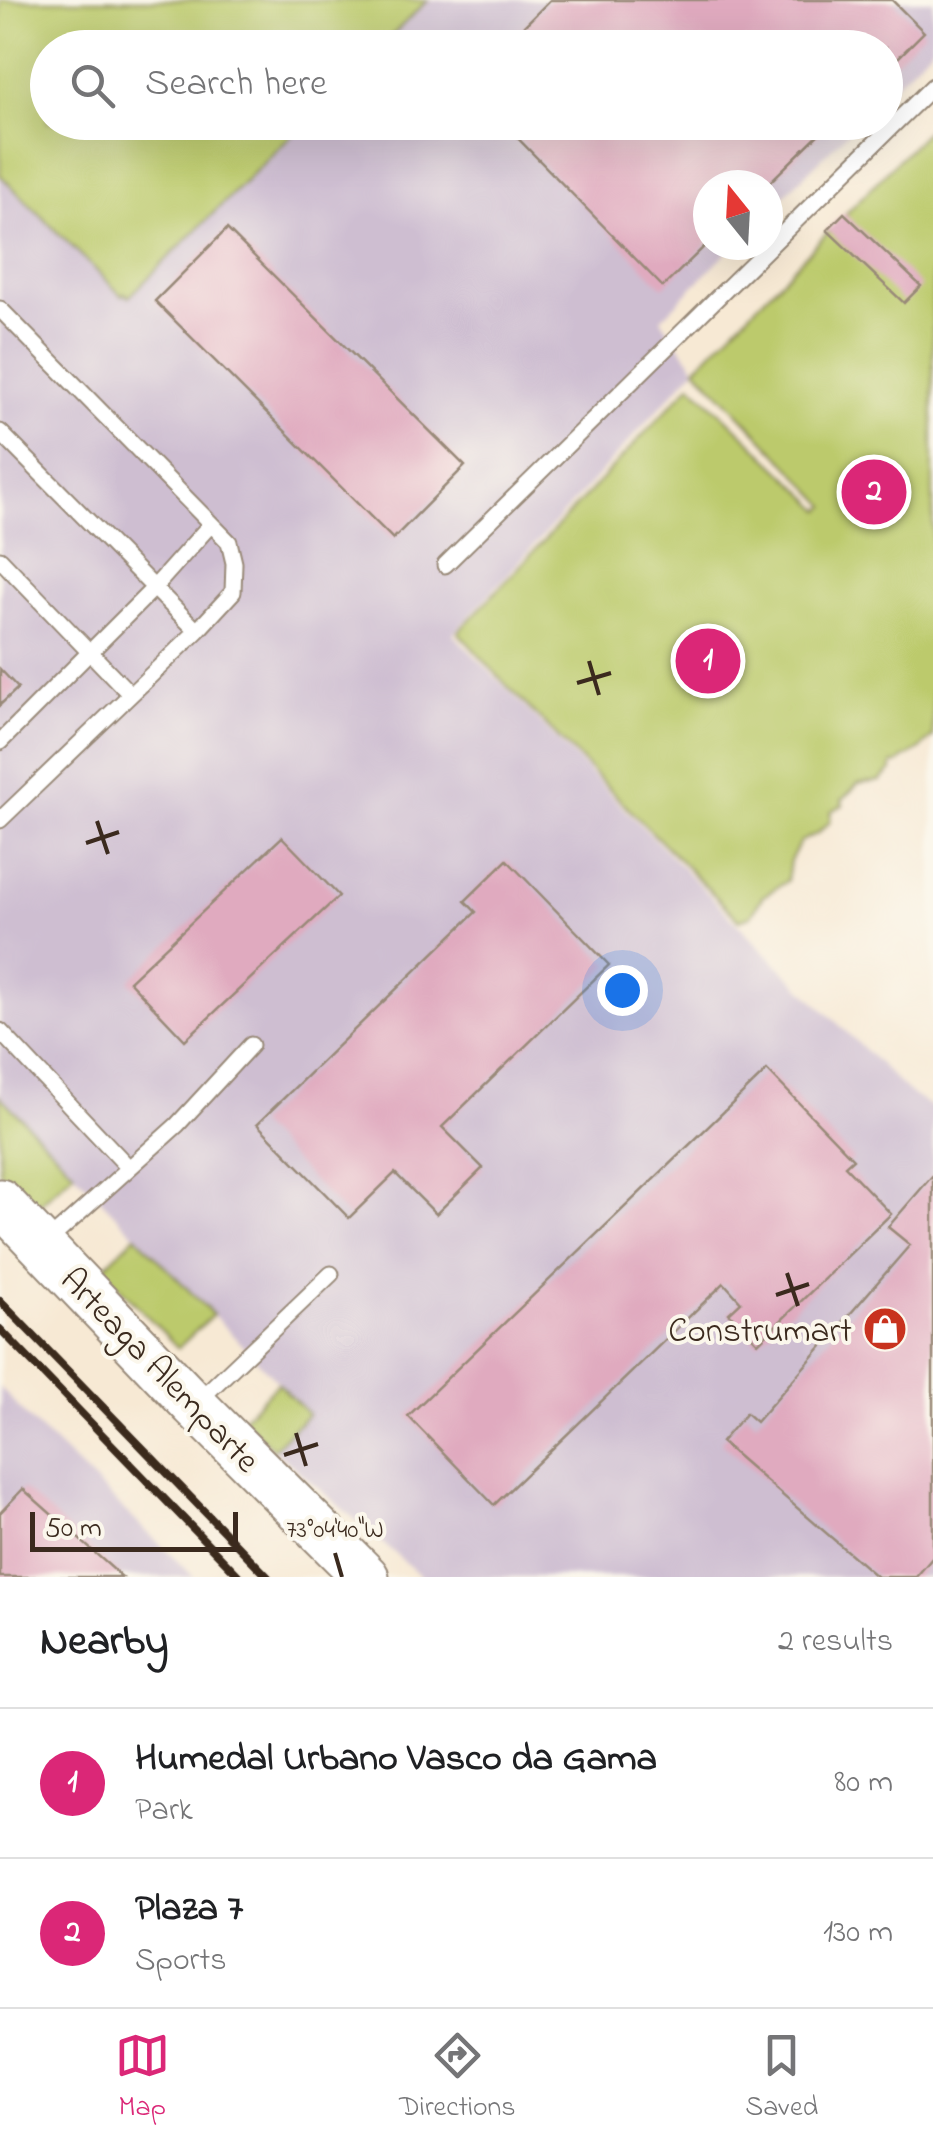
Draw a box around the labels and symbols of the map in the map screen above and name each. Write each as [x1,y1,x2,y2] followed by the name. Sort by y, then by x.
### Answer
[693,170,783,260] north arrow
[842,454,906,530] pin: 2
[676,624,740,698] pin: 1
[597,965,648,1016] your location
[47,1257,270,1486] street label: Arteaga Alemparte
[862,1306,908,1352] shop icon: Construmart
[668,1307,852,1358] place label: Construmart
[30,1507,238,1552] scale bar
[286,1513,384,1549] text: 73°04'40"W

